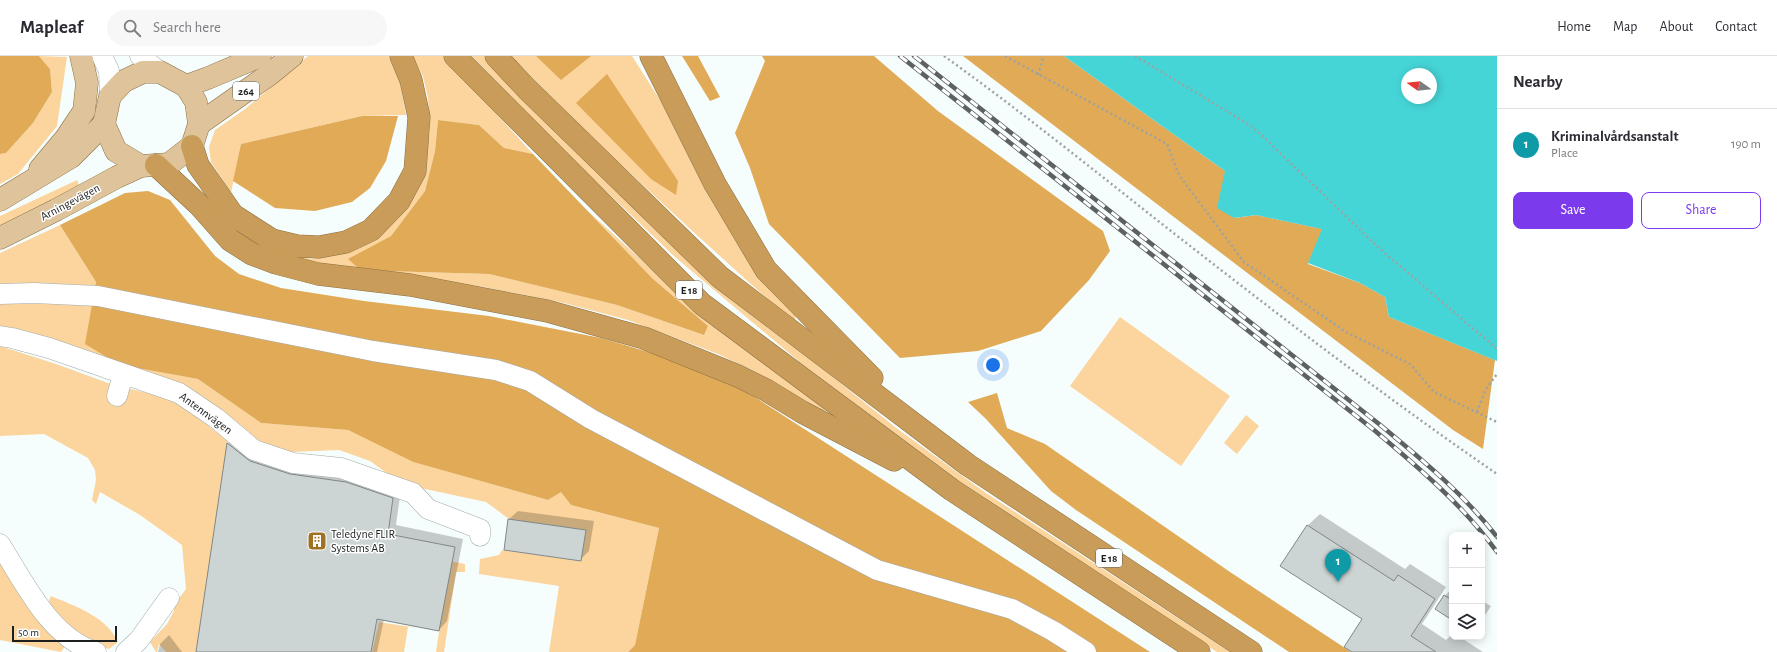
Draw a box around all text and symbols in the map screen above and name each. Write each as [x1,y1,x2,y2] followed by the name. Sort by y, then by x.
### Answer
[107,10,387,46] search box
[121,17,143,39] icon: search
[20,18,83,37] text: Mapleaf
[153,20,221,35] text: Search here
[1557,20,1591,34] text: Home
[1613,20,1637,34] text: Map
[1659,20,1693,34] text: About
[1715,20,1757,34] text: Contact
[1401,68,1437,104] north arrow
[1513,73,1563,90] text: Nearby
[233,82,259,100] road number: 264
[1551,129,1679,144] text: Kriminalvårdsanstalt
[1524,138,1528,151] text: 1
[1731,138,1761,151] text: 190 m
[1551,147,1578,160] text: Place
[38,181,102,223] street label: Arningevägen
[1513,192,1633,229] button: Save
[1641,192,1761,229] button: Share
[676,281,702,299] road number: E 18
[983,355,1003,375] your location
[177,390,235,436] street label: Antennvägen
[331,528,396,555] place label: Teledyne FLIR Systems AB
[306,530,328,552] building icon: Teledyne FLIR Systems AB
[1449,532,1485,640] map controls
[1449,532,1485,568] button: +
[1096,549,1122,567] road number: E 18
[1325,549,1351,582] pin: 1
[1449,568,1485,604] button: −
[1449,604,1485,640] button: layers
[12,624,117,643] scale bar
[18,627,39,638] text: 50 m

